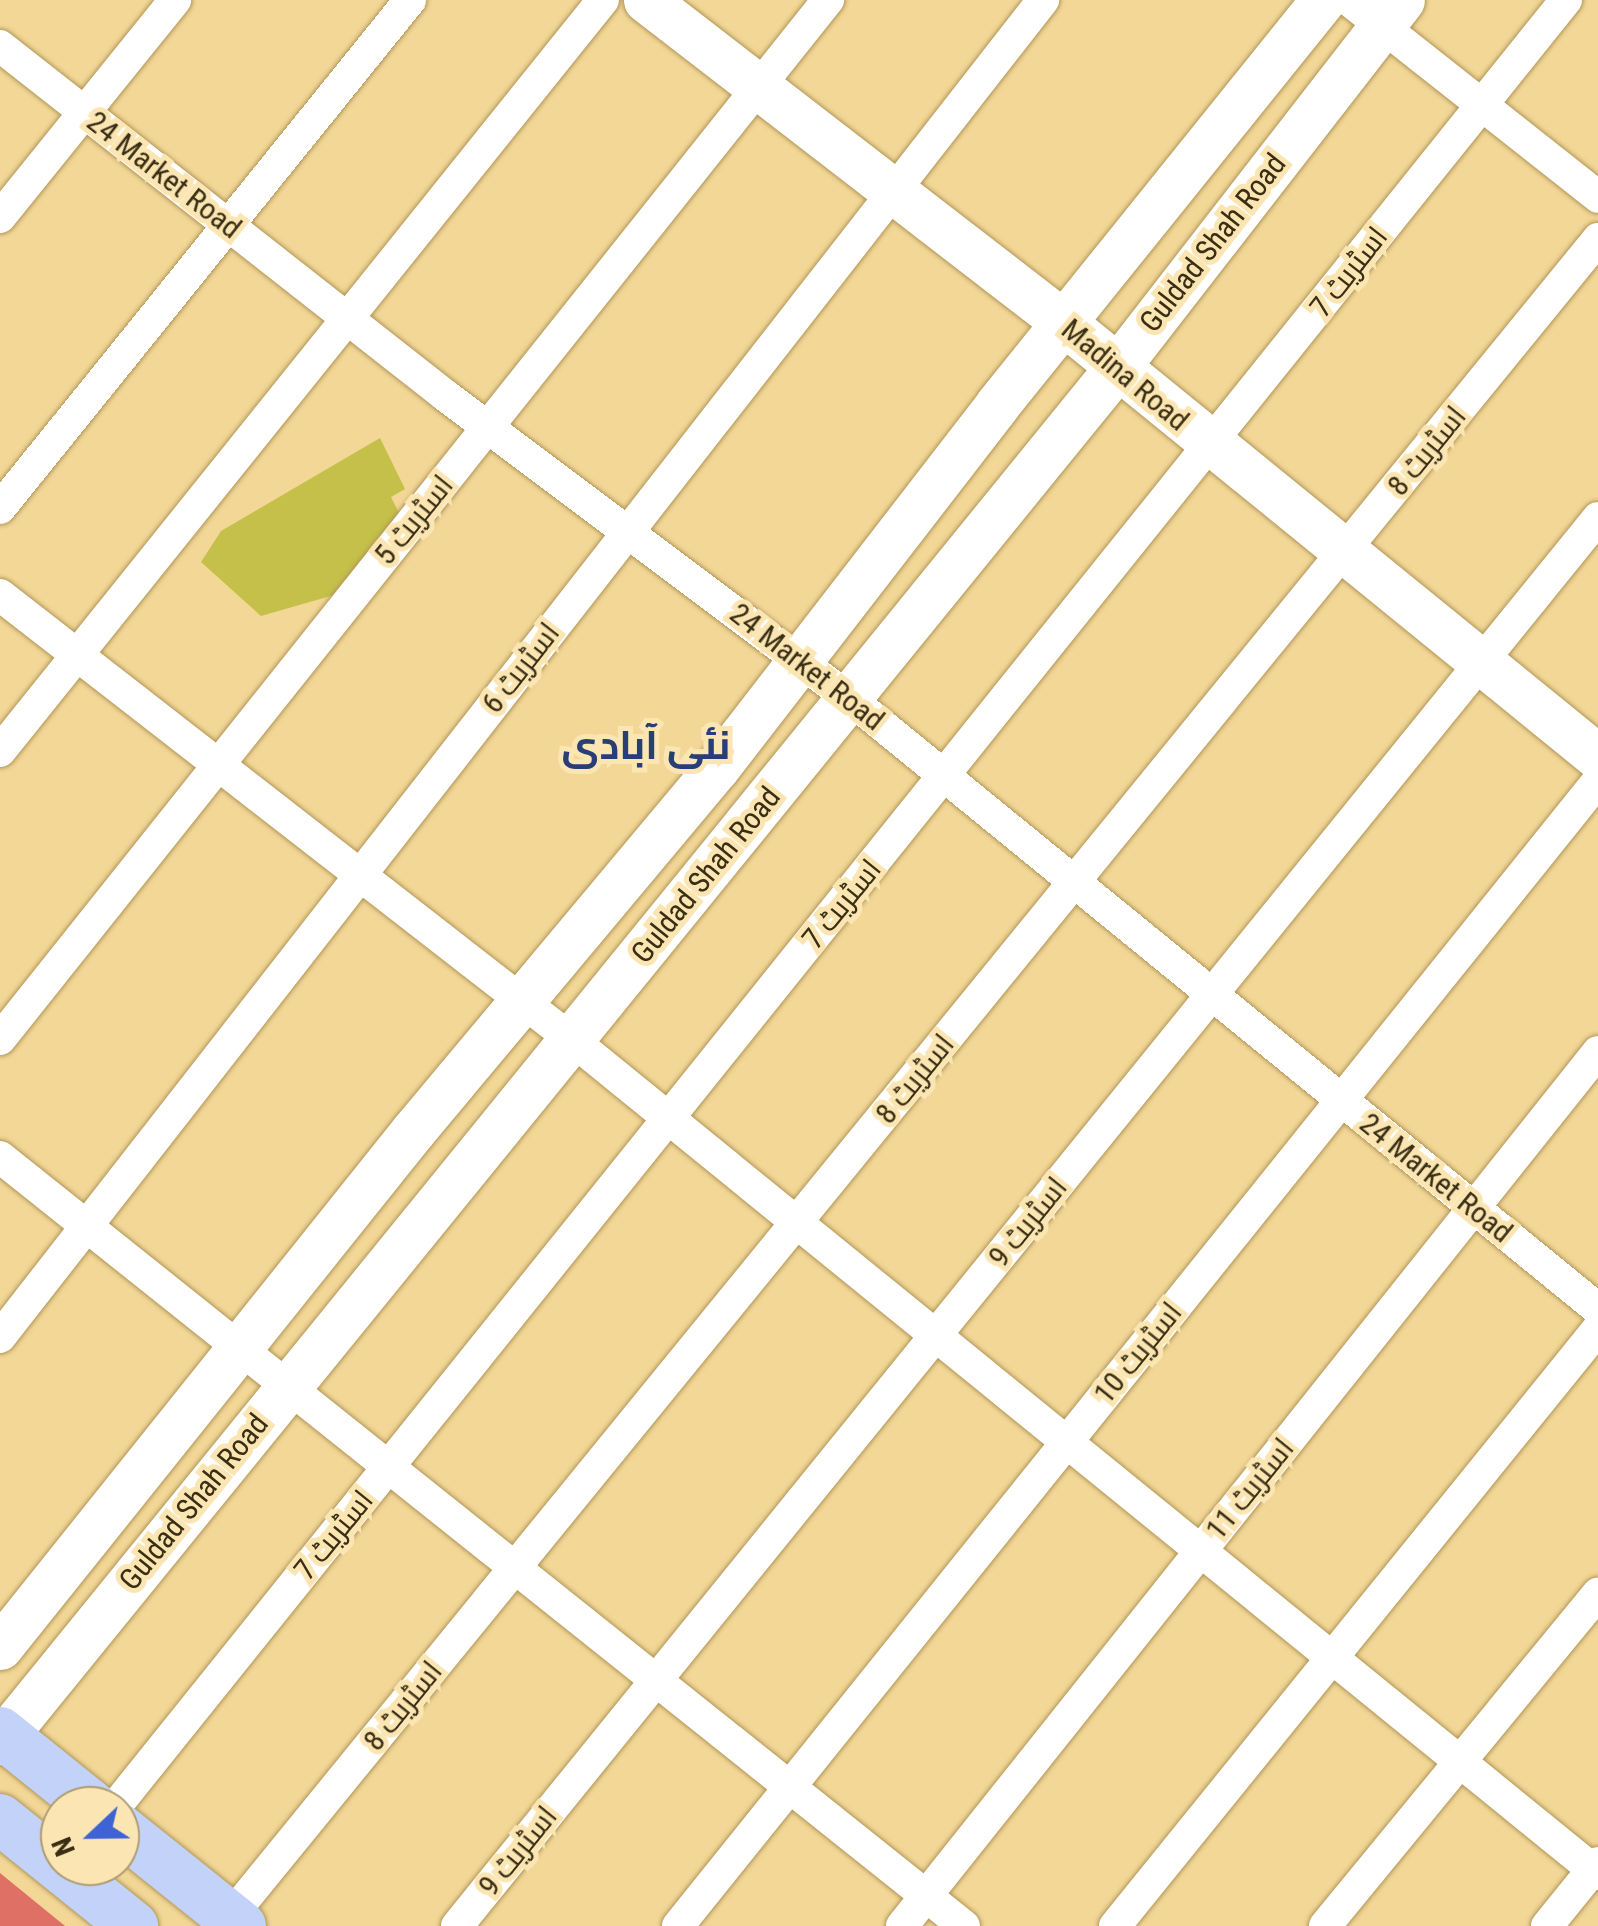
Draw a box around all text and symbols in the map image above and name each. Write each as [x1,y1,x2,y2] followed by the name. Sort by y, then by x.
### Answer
[80,104,248,246] street label: 24 Market Road
[1132,147,1294,339] street label: Guldad Shah Road
[1303,220,1395,324] street label: اسٹریٹ 7
[1054,311,1196,439] street label: Madina Road
[1380,399,1474,503] street label: اسٹریٹ 8
[367,468,461,572] street label: اسٹریٹ 5
[723,596,891,738] street label: 24 Market Road
[475,616,567,720] street label: اسٹریٹ 6
[561,722,731,770] district label: نئی آبادی
[624,780,788,970] street label: Guldad Shah Road
[795,852,889,956] street label: اسٹریٹ 7
[868,1027,962,1131] street label: اسٹریٹ 8
[1352,1105,1520,1251] street label: 24 Market Road
[981,1170,1075,1274] street label: اسٹریٹ 9
[1086,1295,1190,1411] street label: اسٹریٹ 10
[112,1407,276,1597] street label: Guldad Shah Road
[1198,1431,1302,1547] street label: اسٹریٹ 11
[287,1483,381,1587] street label: اسٹریٹ 7
[356,1654,450,1758] street label: اسٹریٹ 8
[40,1786,140,1886] north arrow
[471,1799,565,1903] street label: اسٹریٹ 9
[45,1833,82,1861] text: N

